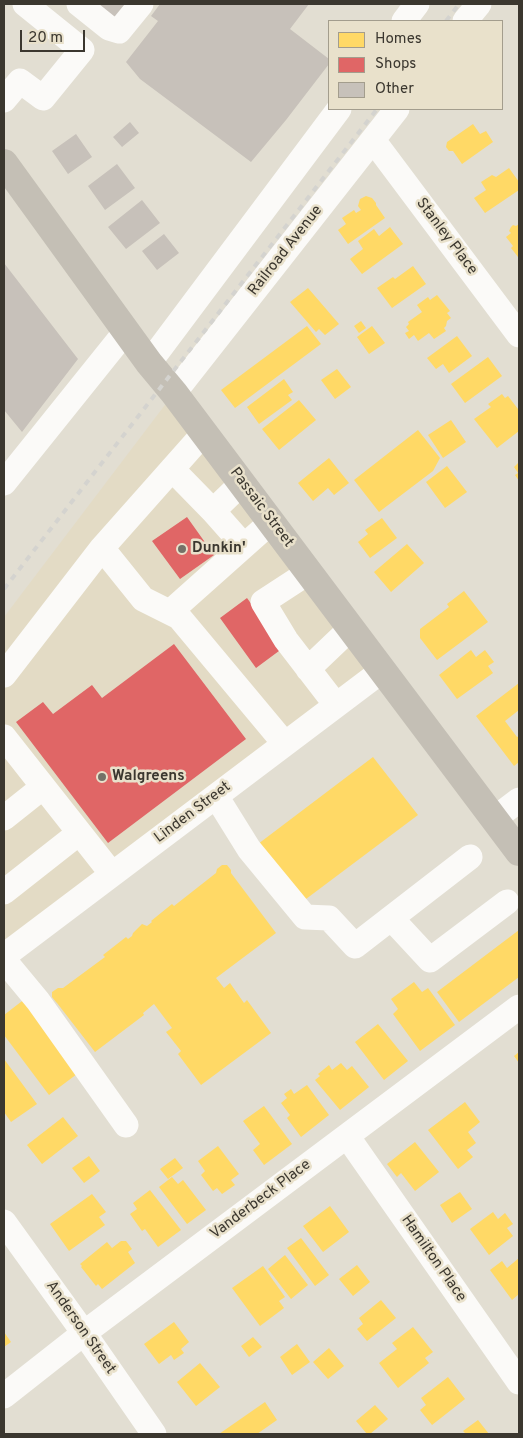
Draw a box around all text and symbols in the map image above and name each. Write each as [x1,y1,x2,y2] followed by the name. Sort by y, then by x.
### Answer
[22,20,88,52] scale bar
[328,20,503,110] legend
[28,29,63,48] text: 20 m
[375,30,422,49] text: Homes
[375,55,416,74] text: Shops
[375,80,414,99] text: Other
[411,195,481,279] street label: Stanley Place
[245,202,327,300] street label: Railroad Avenue
[225,465,297,551] street label: Passaic Street
[192,540,246,558] place label: Dunkin'
[176,543,188,555] marker: Dunkin'
[112,768,185,786] place label: Walgreens
[96,771,108,783] marker: Walgreens
[151,778,235,848] street label: Linden Street
[207,1156,315,1244] street label: Vanderbeck Place
[397,1212,469,1306] street label: Hamilton Place
[41,1278,119,1378] street label: Anderson Street

